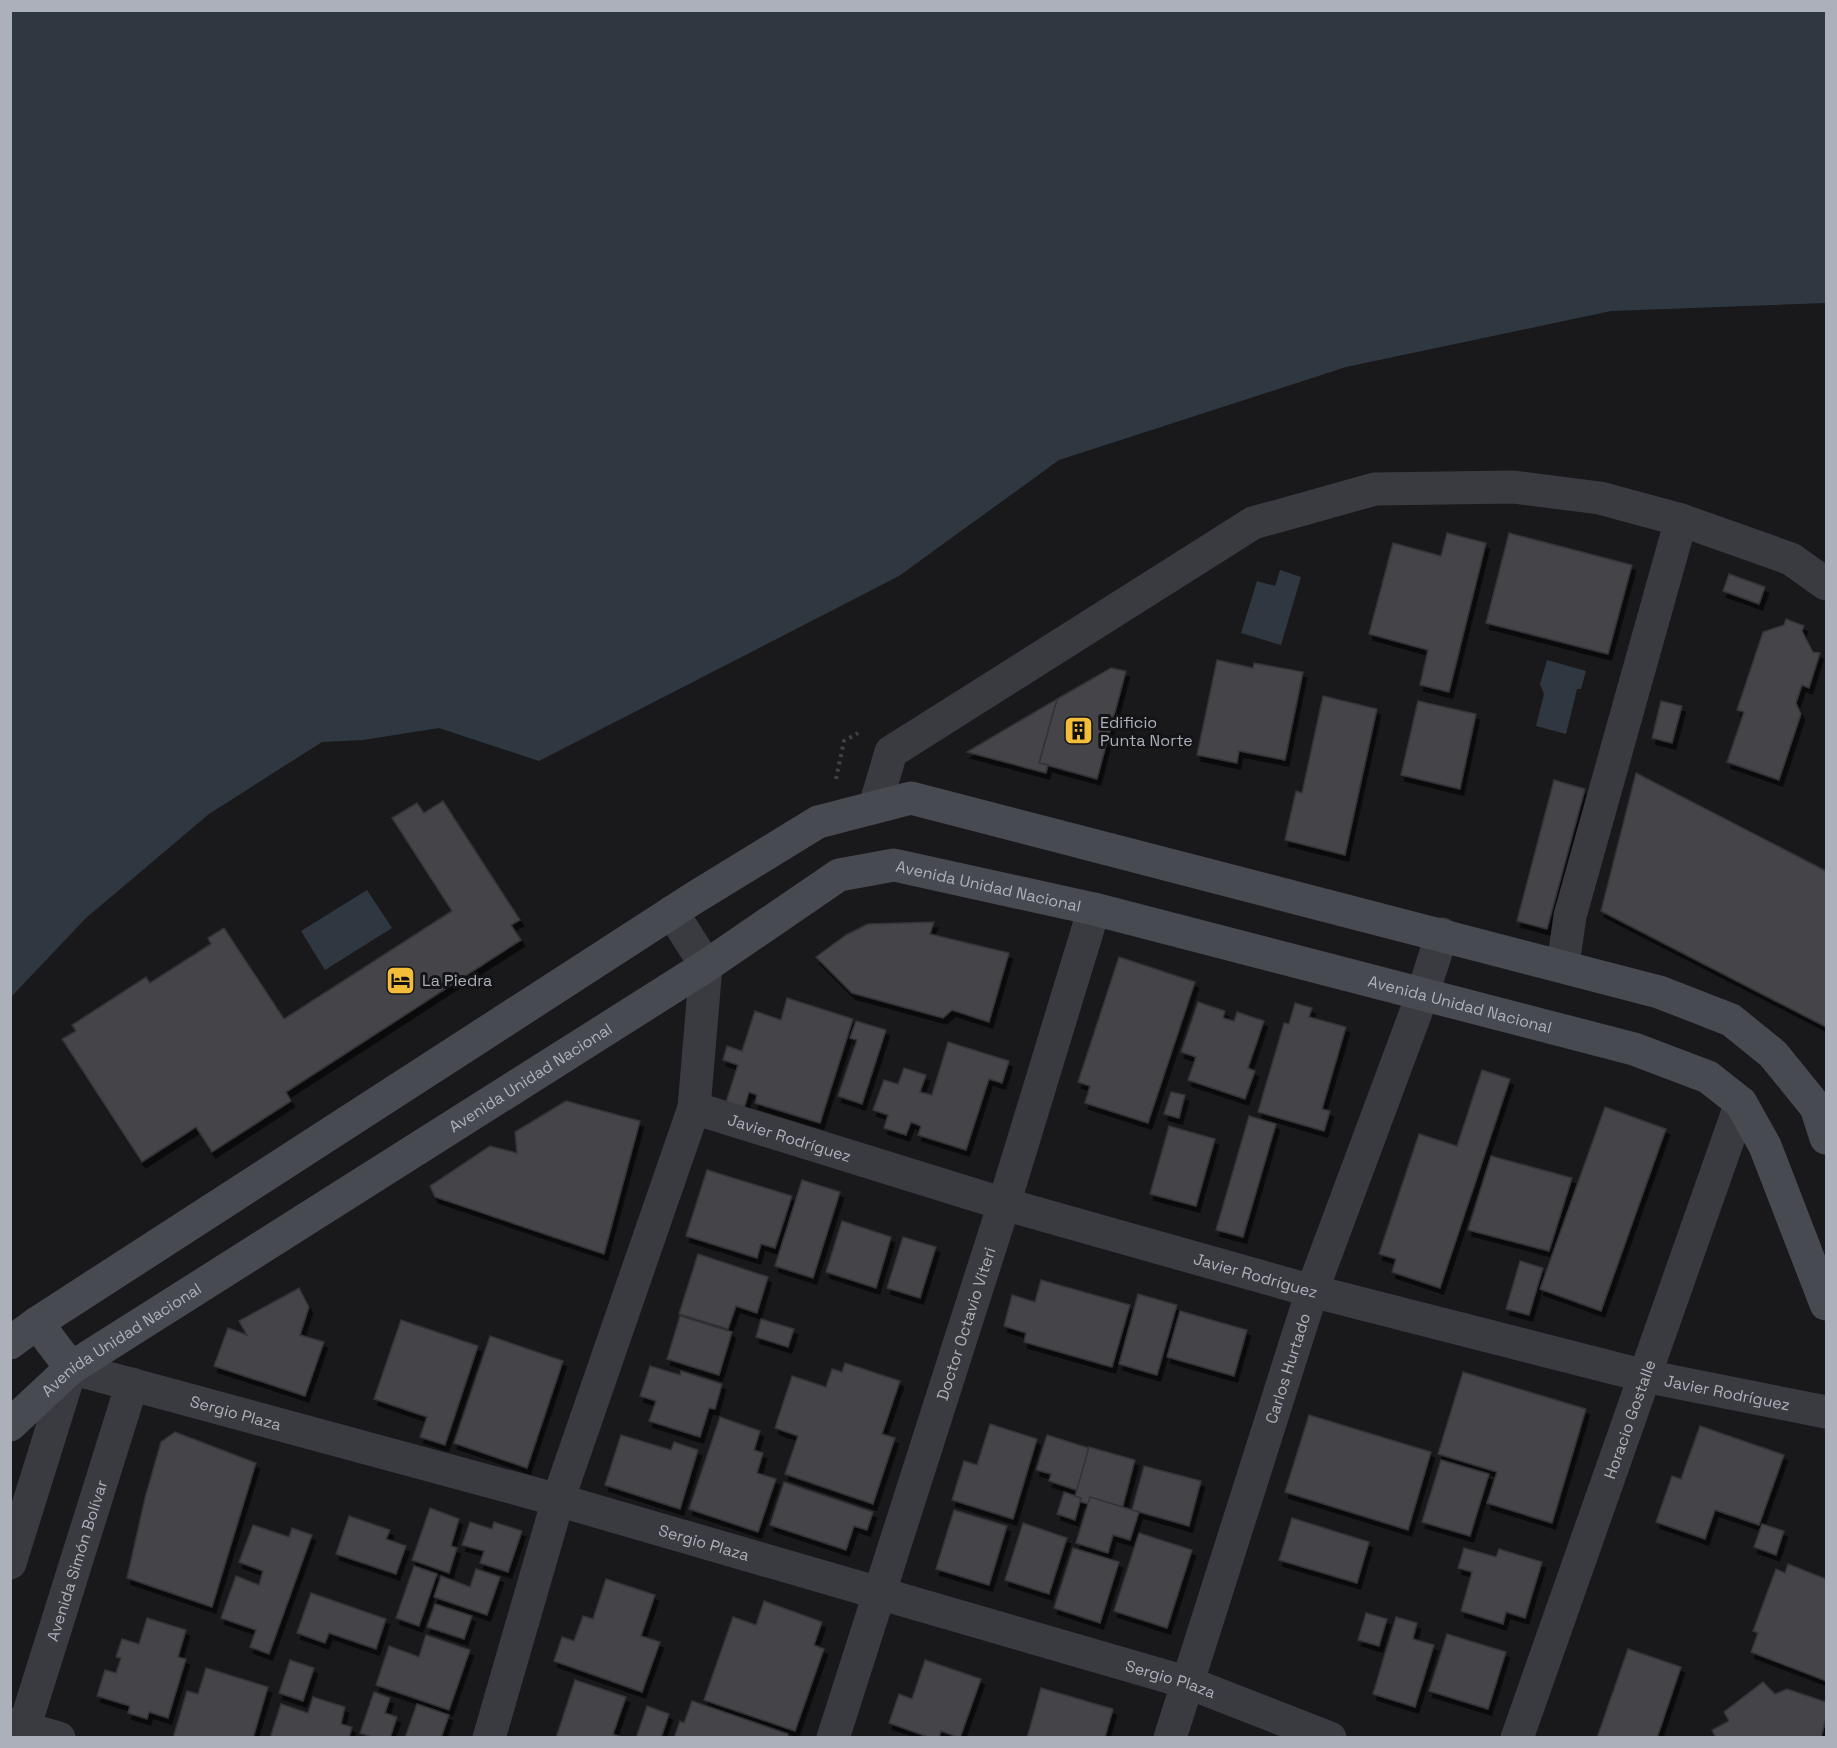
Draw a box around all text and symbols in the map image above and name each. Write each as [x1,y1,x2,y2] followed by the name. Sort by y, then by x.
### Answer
[1100,712,1193,751] place label: Edificio Punta Norte
[1063,715,1095,747] building icon: Edificio Punta Norte
[894,856,1083,917] street label: Avenida Unidad Nacional
[385,964,417,996] hotel icon: La Piedra
[422,970,492,991] place label: La Piedra
[1366,970,1554,1038] street label: Avenida Unidad Nacional
[445,1018,616,1137] street label: Avenida Unidad Nacional
[725,1109,854,1167] street label: Javier Rodríguez
[932,1245,1000,1403] street label: Doctor Octavio Viteri
[1191,1248,1320,1303] street label: Javier Rodríguez
[37,1278,205,1401] street label: Avenida Unidad Nacional
[1261,1310,1315,1426] street label: Carlos Hurtado
[1599,1357,1661,1482] street label: Horacio Gostalle
[1662,1370,1792,1416] street label: Javier Rodríguez
[188,1391,283,1436] street label: Sergio Plaza
[42,1477,112,1644] street label: Avenida Simón Bolívar
[656,1520,752,1566] street label: Sergio Plaza
[1123,1655,1219,1703] street label: Sergio Plaza

